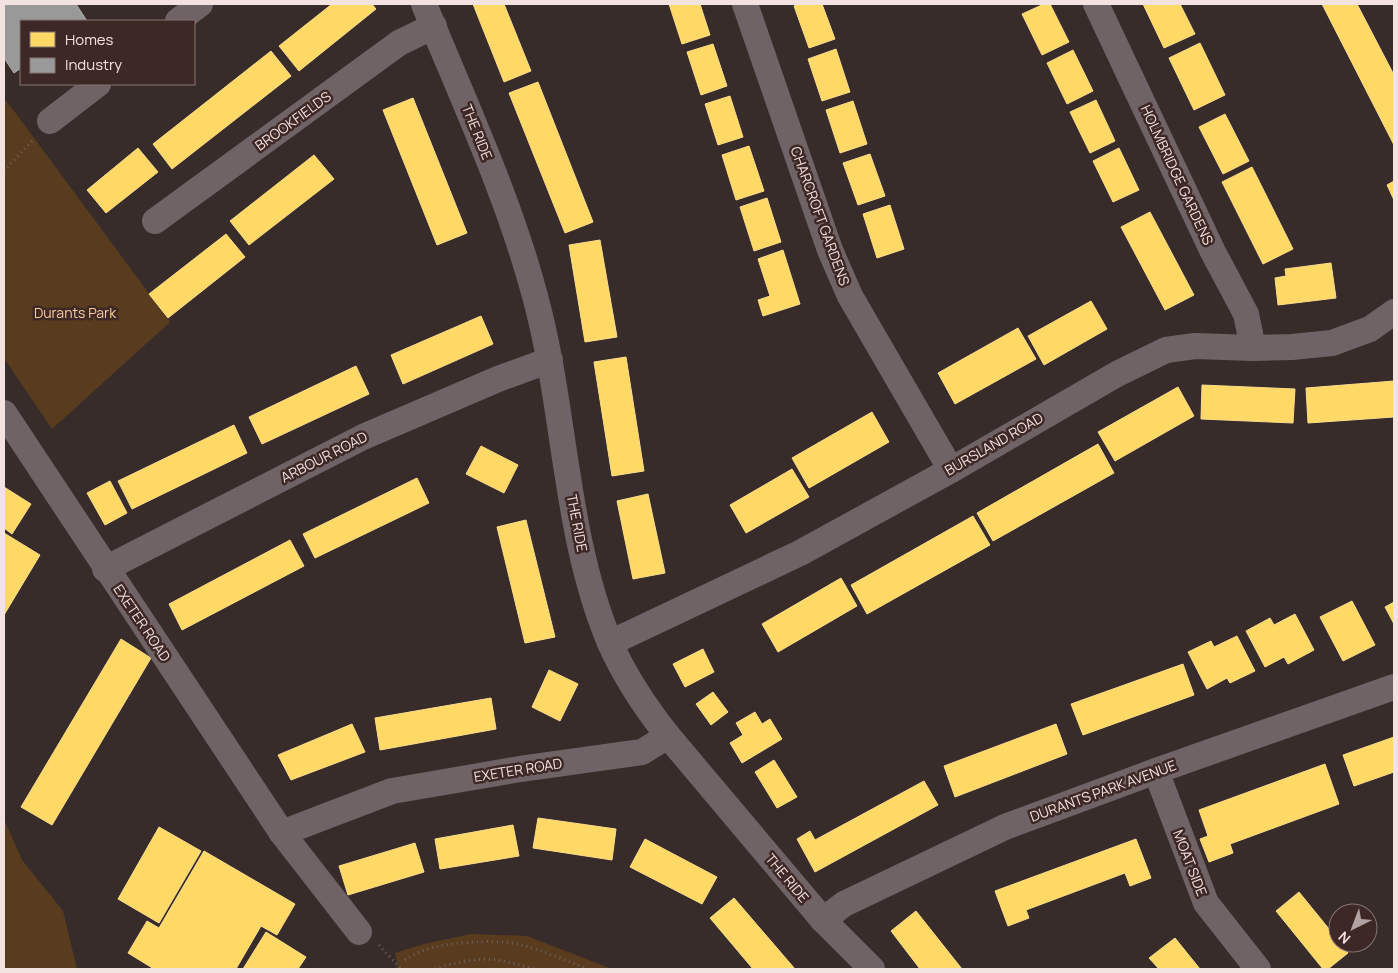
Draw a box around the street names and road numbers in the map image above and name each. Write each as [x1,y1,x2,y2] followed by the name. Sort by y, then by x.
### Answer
[251,86,335,155] street label: BROOKFIELDS
[458,101,497,162] street label: THE RIDE
[1137,102,1218,248] street label: HOLMBRIDGE GARDENS
[786,144,855,288] street label: CHARCROFT GARDENS
[941,408,1046,479] street label: BURSLAND ROAD
[277,427,370,487] street label: ARBOUR ROAD
[563,493,592,553] street label: THE RIDE
[110,580,175,665] street label: EXETER ROAD
[472,753,564,786] street label: EXETER ROAD
[1027,755,1179,826] street label: DURANTS PARK AVENUE
[1169,827,1212,899] street label: MOAT SIDE
[761,849,813,906] street label: THE RIDE

